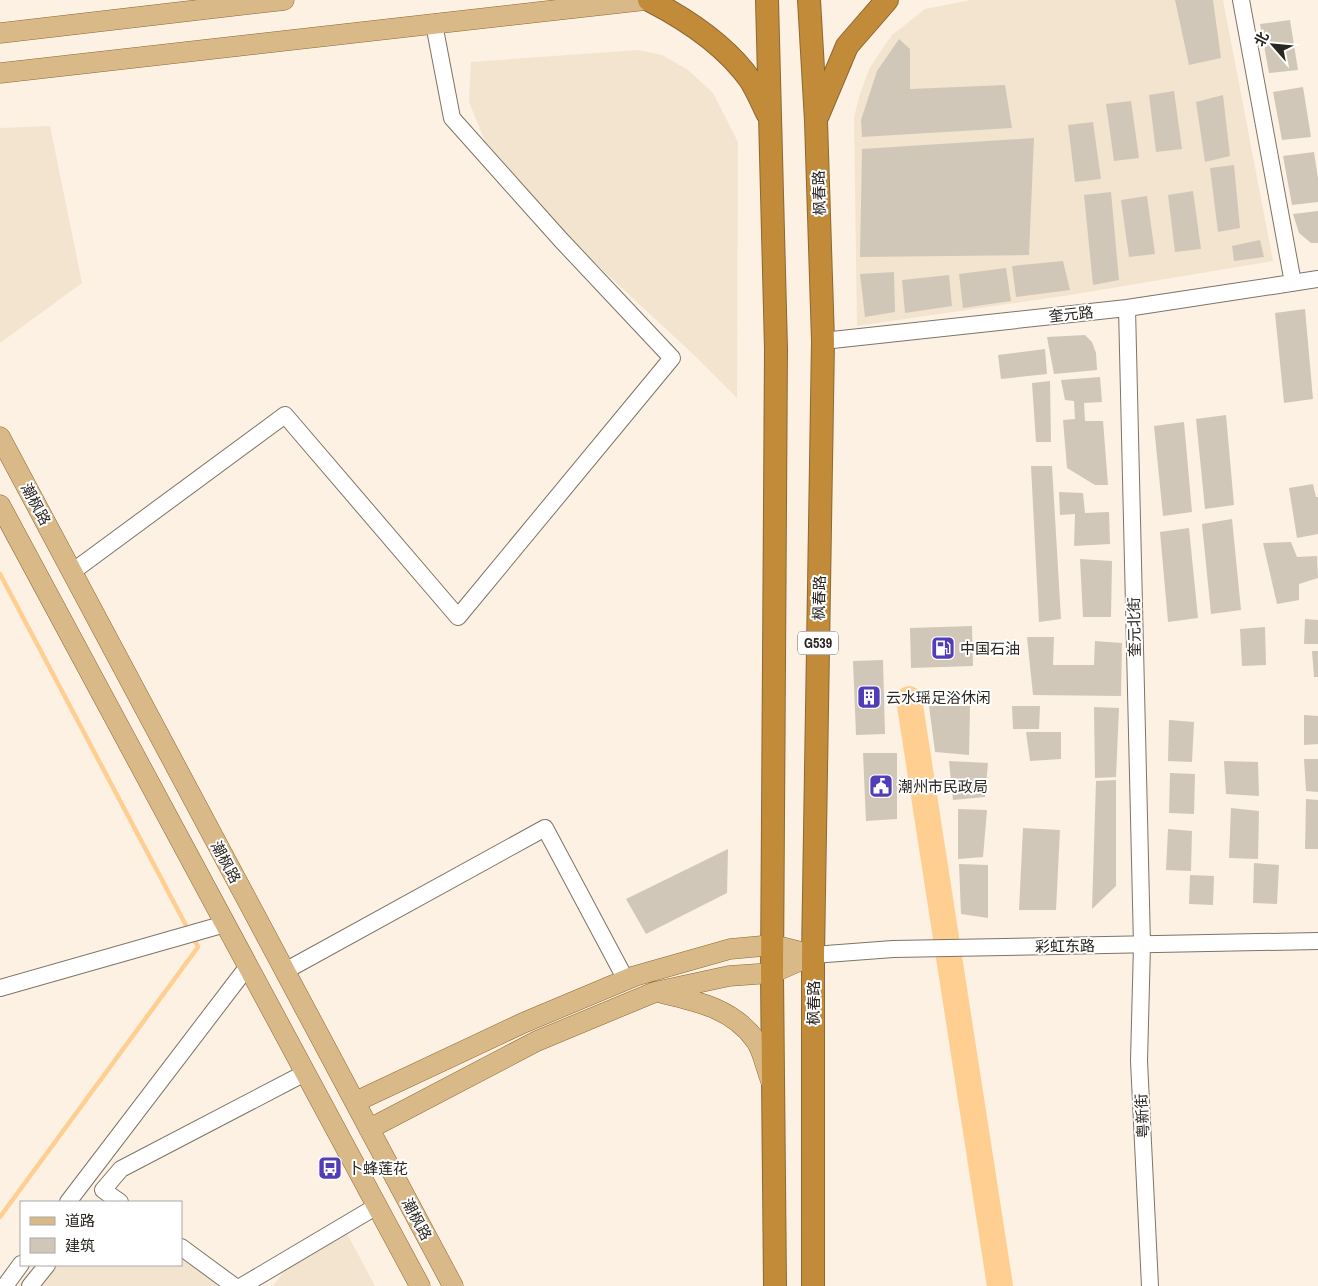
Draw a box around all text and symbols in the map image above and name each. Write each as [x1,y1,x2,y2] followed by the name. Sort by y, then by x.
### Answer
[1248,20,1298,70] north arrow
[1250,29,1273,49] text: 北
[808,170,830,216] street label: 枫春路
[1048,301,1094,327] street label: 奎元路
[16,479,56,529] street label: 潮枫路
[808,575,830,621] street label: 枫春路
[1123,597,1145,657] street label: 奎元北街
[798,632,838,654] road number: G539
[930,635,956,661] fuel station icon: 中国石油
[960,638,1020,659] place label: 中国石油
[856,684,882,710] building icon: 云水瑶足浴休闲
[886,687,991,708] place label: 云水瑶足浴休闲
[868,773,894,799] public building icon: 潮州市民政局
[898,776,988,797] place label: 潮州市民政局
[206,837,246,887] street label: 潮枫路
[1035,935,1095,957] street label: 彩虹东路
[803,980,824,1026] street label: 枫春路
[1130,1093,1154,1139] street label: 粤新街
[317,1155,343,1181] bus stop icon: 卜蜂莲花
[348,1158,408,1179] place label: 卜蜂莲花
[397,1194,437,1244] street label: 潮枫路
[20,1201,182,1266] legend
[65,1210,95,1231] text: 道路
[65,1235,95,1256] text: 建筑

